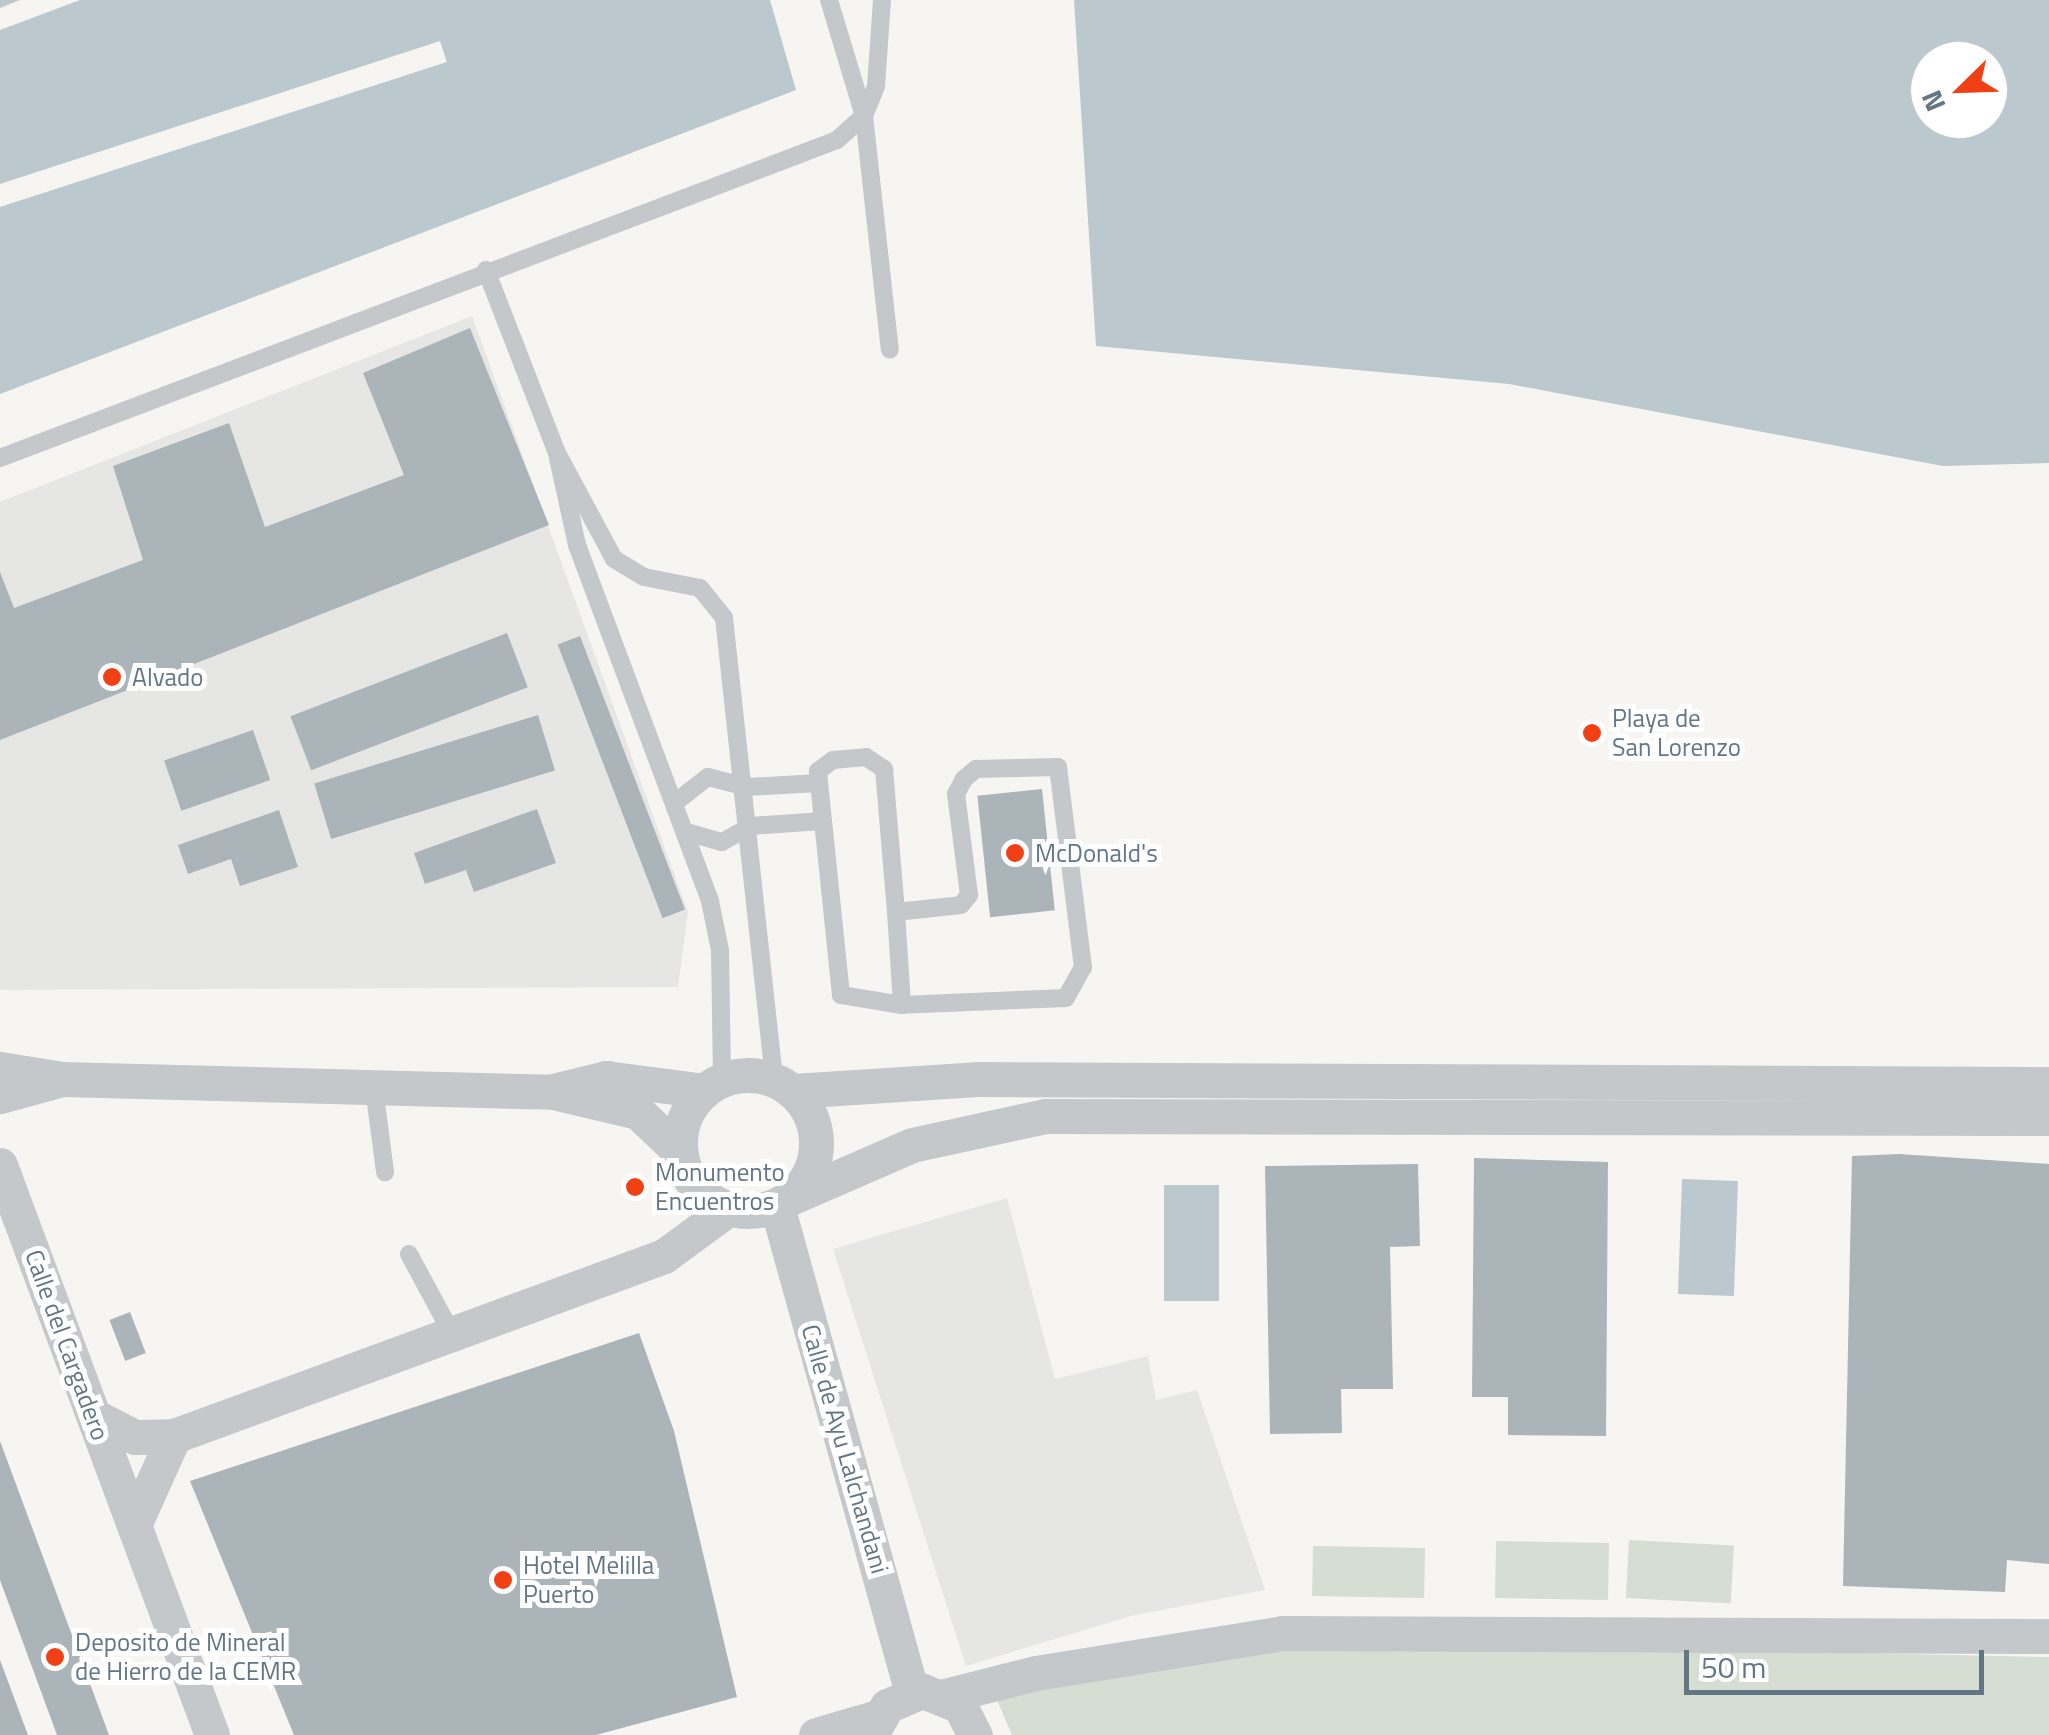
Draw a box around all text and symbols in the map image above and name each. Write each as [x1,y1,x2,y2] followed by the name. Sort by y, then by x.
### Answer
[1909,40,2009,140] north arrow
[1909,84,1956,118] text: N
[132,662,203,692] place label: Alvado
[101,666,123,688] marker: Alvado
[1612,704,1741,763] place label: Playa de San Lorenzo
[1581,722,1603,744] marker: Playa de San Lorenzo
[1035,838,1158,868] place label: McDonald's
[1004,842,1026,864] marker: McDonald's
[655,1158,785,1217] place label: Monumento Encuentros
[624,1176,646,1198] marker: Monumento Encuentros
[19,1246,115,1444] street label: Calle del Cargadero
[795,1321,895,1577] street label: Calle de Ayu Lalchandani
[523,1551,654,1610] place label: Hotel Melilla Puerto
[492,1569,514,1591] marker: Hotel Melilla Puerto
[75,1628,296,1687] place label: Deposito de Mineral de Hierro de la CEMR
[1689,1630,1989,1692] scale bar
[1701,1644,1766,1690] text: 50 m
[44,1646,66,1668] marker: Deposito de Mineral de Hierro de la CEMR

